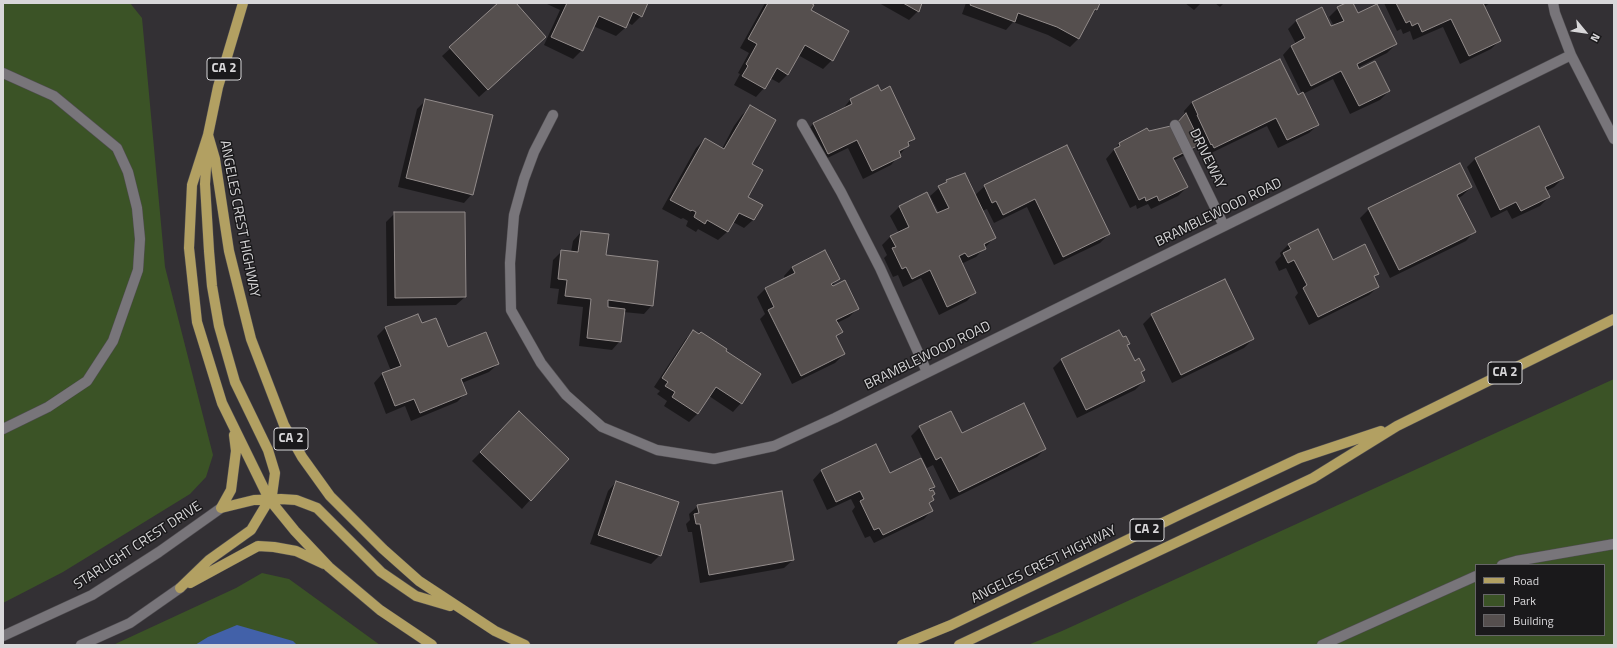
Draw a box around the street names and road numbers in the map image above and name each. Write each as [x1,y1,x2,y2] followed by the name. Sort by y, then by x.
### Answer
[207,58,241,80] road number: CA 2
[1185,126,1229,192] street label: DRIVEWAY
[216,139,262,299] street label: ANGELES CREST HIGHWAY
[1153,175,1285,251] street label: BRAMBLEWOOD ROAD
[862,318,994,394] street label: BRAMBLEWOOD ROAD
[1488,362,1522,384] road number: CA 2
[274,428,308,450] road number: CA 2
[71,498,205,594] street label: STARLIGHT CREST DRIVE
[1130,519,1164,541] road number: CA 2
[969,522,1119,608] street label: ANGELES CREST HIGHWAY

